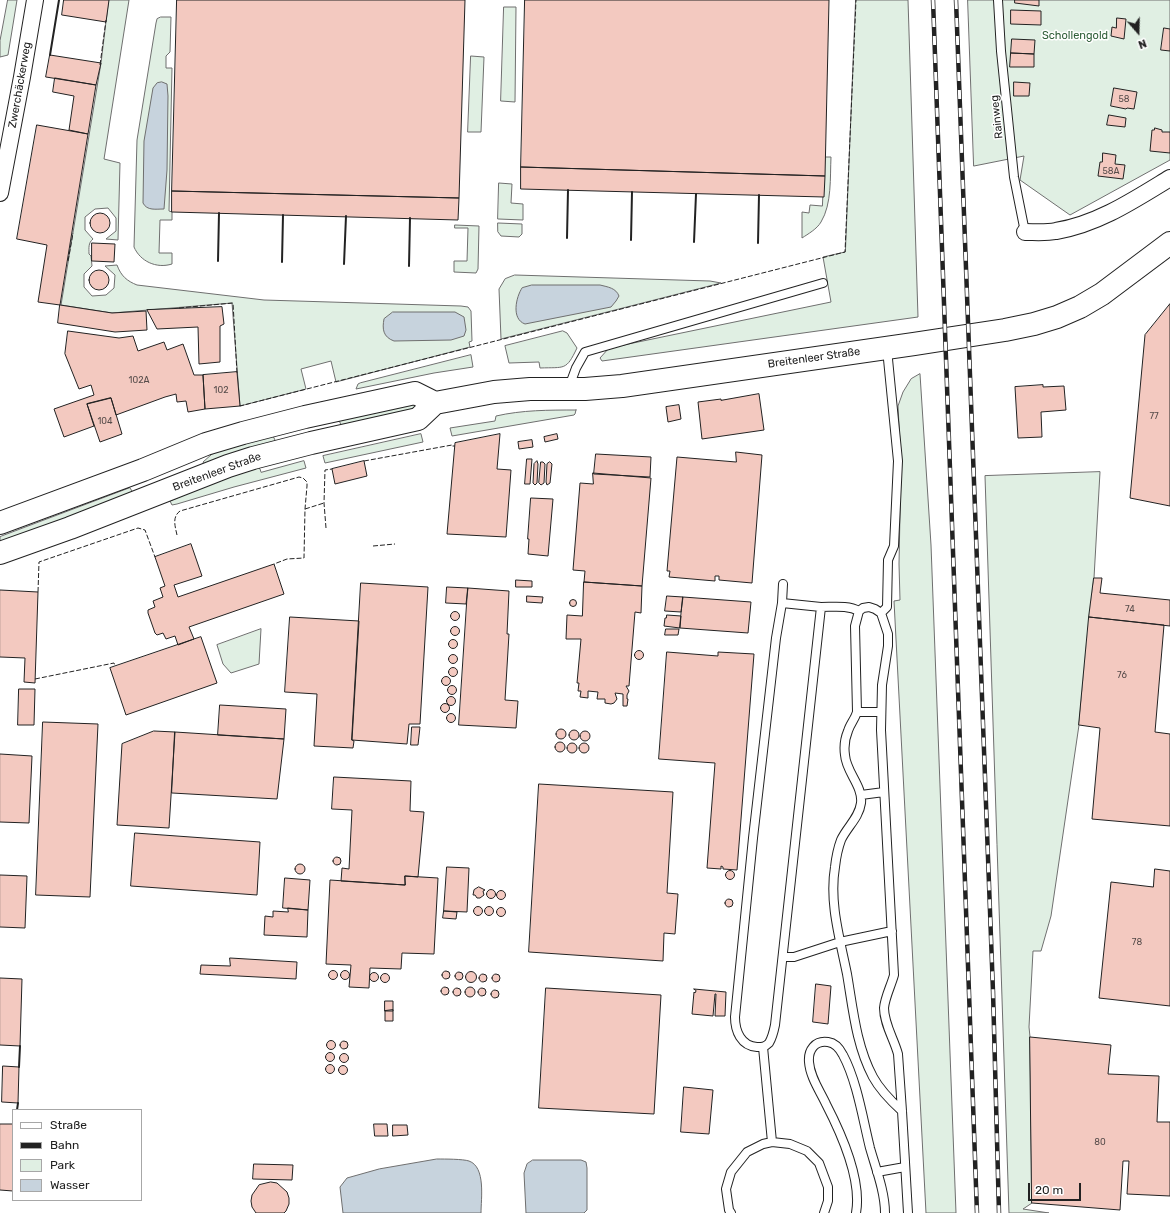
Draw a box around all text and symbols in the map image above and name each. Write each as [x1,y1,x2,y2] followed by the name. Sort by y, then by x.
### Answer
[1118,12,1158,52] north arrow
[1042,29,1108,43] park label: Schollengold
[1136,36,1148,51] text: N
[6,41,34,129] street label: Zwerchäckerweg
[988,94,1006,140] street label: Rainweg
[1118,94,1130,104] house number: 58
[1102,166,1120,176] house number: 58A
[767,345,861,371] street label: Breitenleer Straße
[129,375,149,385] house number: 102A
[214,385,228,395] house number: 102
[1149,411,1159,421] house number: 77
[97,416,113,426] house number: 104
[171,450,263,494] street label: Breitenleer Straße
[1125,604,1135,614] house number: 74
[1117,670,1127,680] house number: 76
[1132,937,1142,947] house number: 78
[12,1109,142,1201] legend
[50,1118,87,1132] text: Straße
[1094,1137,1106,1147] house number: 80
[50,1138,79,1152] text: Bahn
[50,1158,75,1172] text: Park
[1030,1175,1083,1201] scale bar
[50,1178,90,1192] text: Wasser
[1035,1183,1063,1197] text: 20 m

